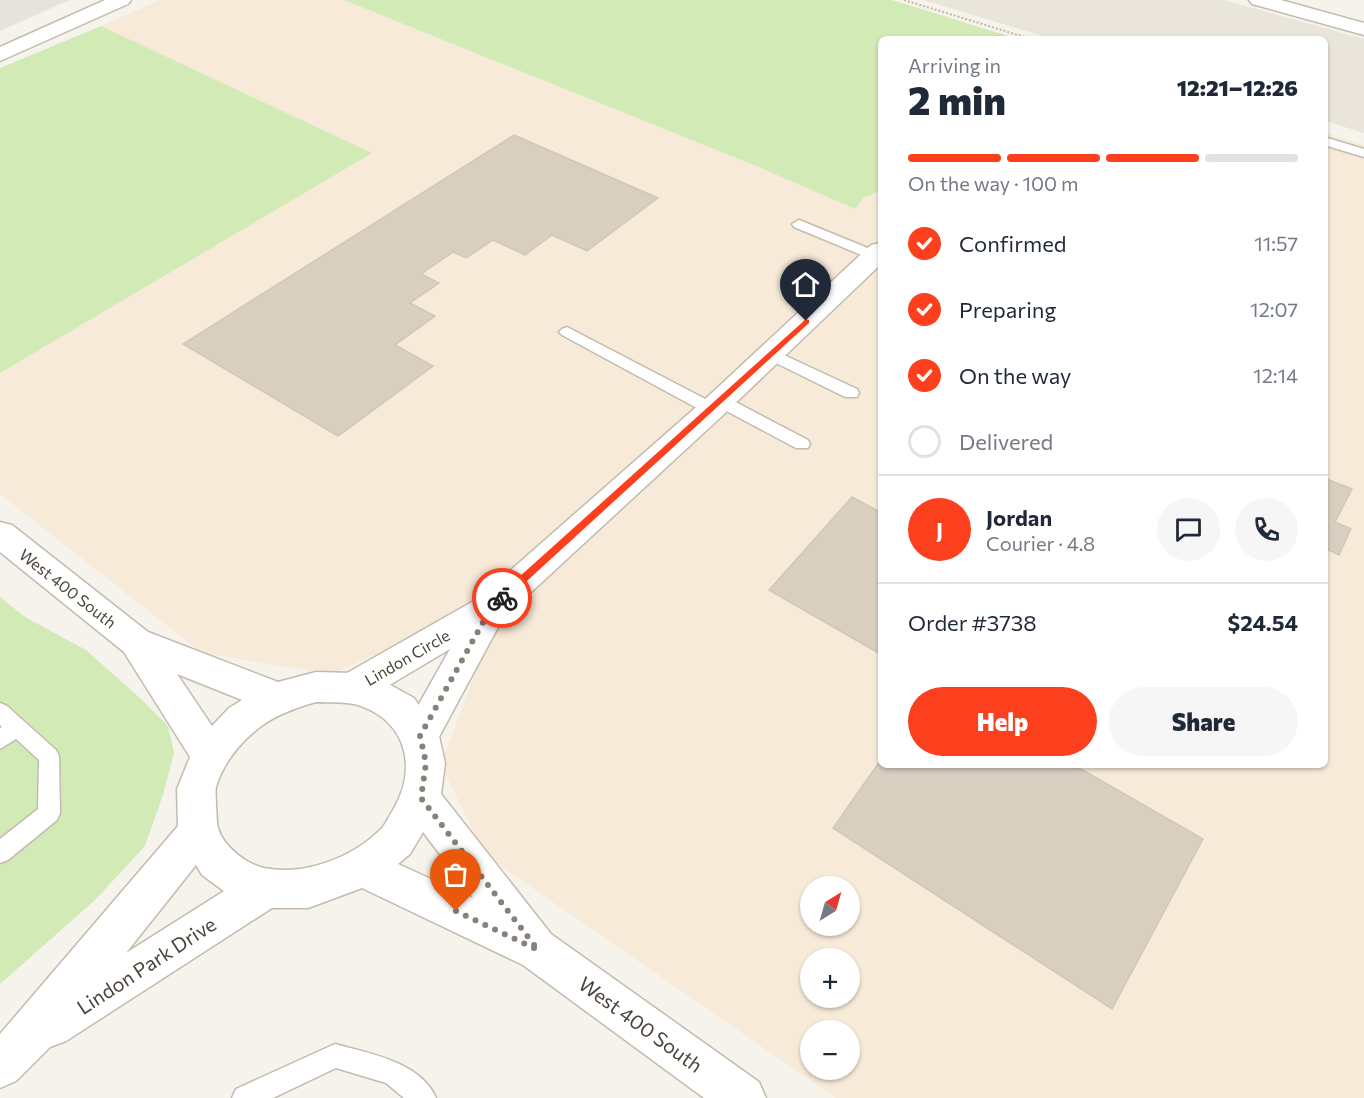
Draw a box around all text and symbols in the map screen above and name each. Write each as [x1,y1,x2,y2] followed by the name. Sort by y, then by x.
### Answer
[908,53,1001,77] text: Arriving in
[1177,74,1298,101] text: 12:21–12:26
[908,75,1006,123] text: 2 min
[908,171,1078,195] text: On the way · 100 m
[908,227,941,260] icon: check
[959,230,1066,257] text: Confirmed
[1254,231,1298,255] text: 11:57
[780,259,831,321] pin
[789,268,822,301] icon: home
[908,293,941,326] icon: check
[959,296,1056,323] text: Preparing
[1250,297,1298,321] text: 12:07
[908,359,941,392] icon: check
[959,362,1071,389] text: On the way
[1253,363,1298,387] text: 12:14
[959,428,1053,455] text: Delivered
[1157,498,1220,561] button: chat
[1235,498,1298,561] button: phone
[986,504,1052,531] text: Jordan
[936,516,943,543] text: J
[986,531,1095,555] text: Courier · 4.8
[16,544,120,632] street label: West 400 South
[472,568,532,628] courier
[486,582,519,615] icon: bike
[908,609,1037,636] text: Order #3738
[1228,609,1298,636] text: $24.54
[361,625,453,689] street label: Lindon Circle
[908,687,1097,756] button: Help
[1109,687,1298,756] button: Share
[430,849,481,911] pin
[439,858,472,891] icon: bag
[800,876,860,936] north arrow
[800,876,860,1080] map controls
[72,911,220,1019] street label: Lindon Park Drive
[800,948,860,1008] button: +
[574,971,708,1077] street label: West 400 South
[800,1020,860,1080] button: −

